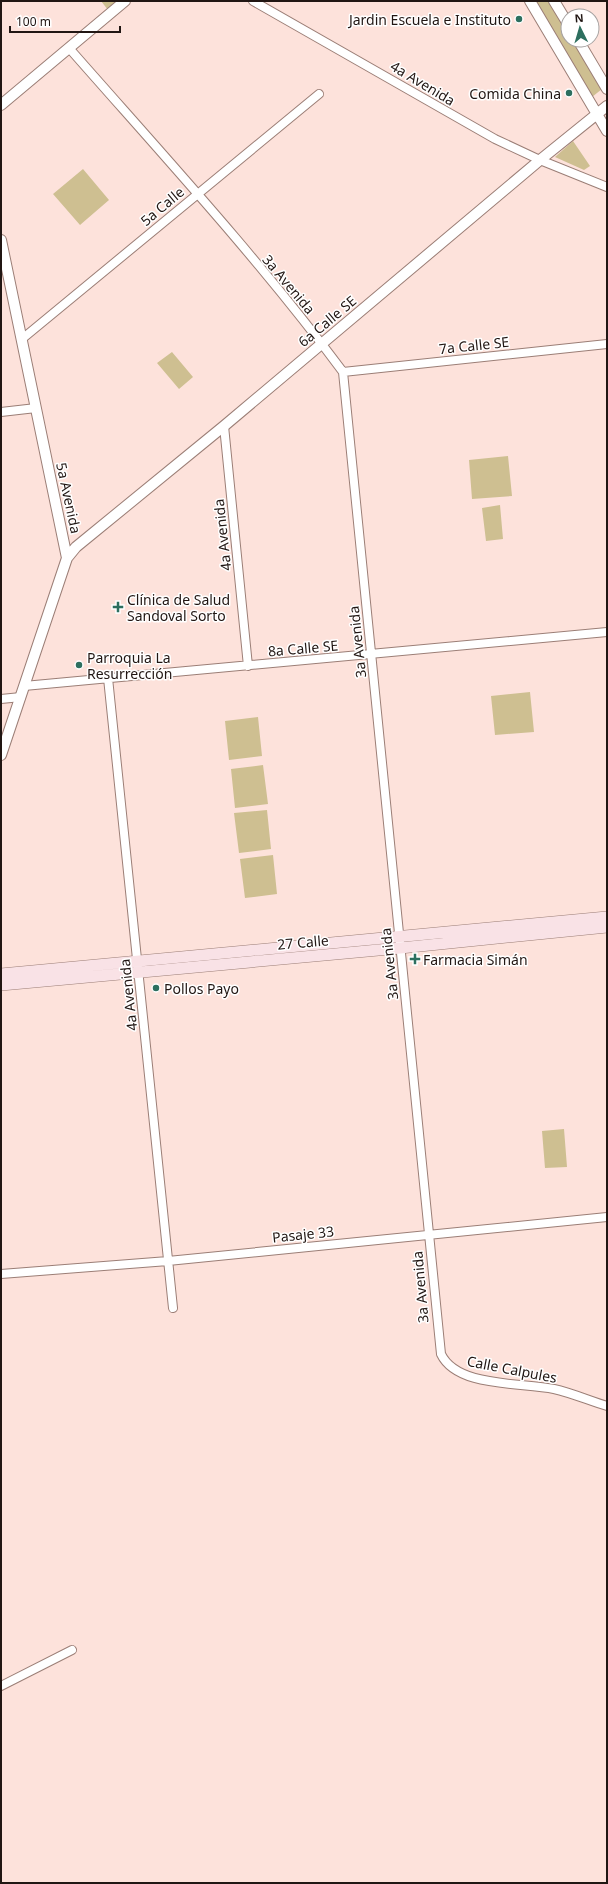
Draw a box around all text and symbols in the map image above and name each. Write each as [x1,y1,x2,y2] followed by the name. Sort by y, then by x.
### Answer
[10,8,120,34] scale bar
[560,8,600,48] north arrow
[347,10,511,29] place label: Jardin Escuela e Instituto
[574,10,584,25] text: N
[16,13,51,30] text: 100 m
[514,14,524,24] marker: Jardin Escuela e Instituto
[387,56,459,110] street label: 4a Avenida
[469,84,561,103] place label: Comida China
[564,88,574,98] marker: Comida China
[136,182,188,230] street label: 5a Calle
[259,250,319,318] street label: 3a Avenida
[294,291,360,351] street label: 6a Calle SE
[438,332,510,358] street label: 7a Calle SE
[52,461,86,535] street label: 5a Avenida
[209,498,235,572] street label: 4a Avenida
[127,590,230,625] place label: Clínica de Salud Sandoval Sorto
[112,601,124,613] marker: Clínica de Salud Sandoval Sorto
[344,605,370,679] street label: 3a Avenida
[267,635,339,661] street label: 8a Calle SE
[87,648,172,683] place label: Parroquia La Resurrección
[74,660,84,670] marker: Parroquia La Resurrección
[376,927,402,1001] street label: 3a Avenida
[277,930,330,954] street label: 27 Calle
[423,950,528,969] place label: Farmacia Simán
[410,954,420,964] marker: Farmacia Simán
[115,958,141,1032] street label: 4a Avenida
[164,979,239,998] place label: Pollos Payo
[151,983,161,993] marker: Pollos Payo
[271,1221,335,1247] street label: Pasaje 33
[407,1250,433,1324] street label: 3a Avenida
[465,1351,559,1387] street label: Calle Calpules

